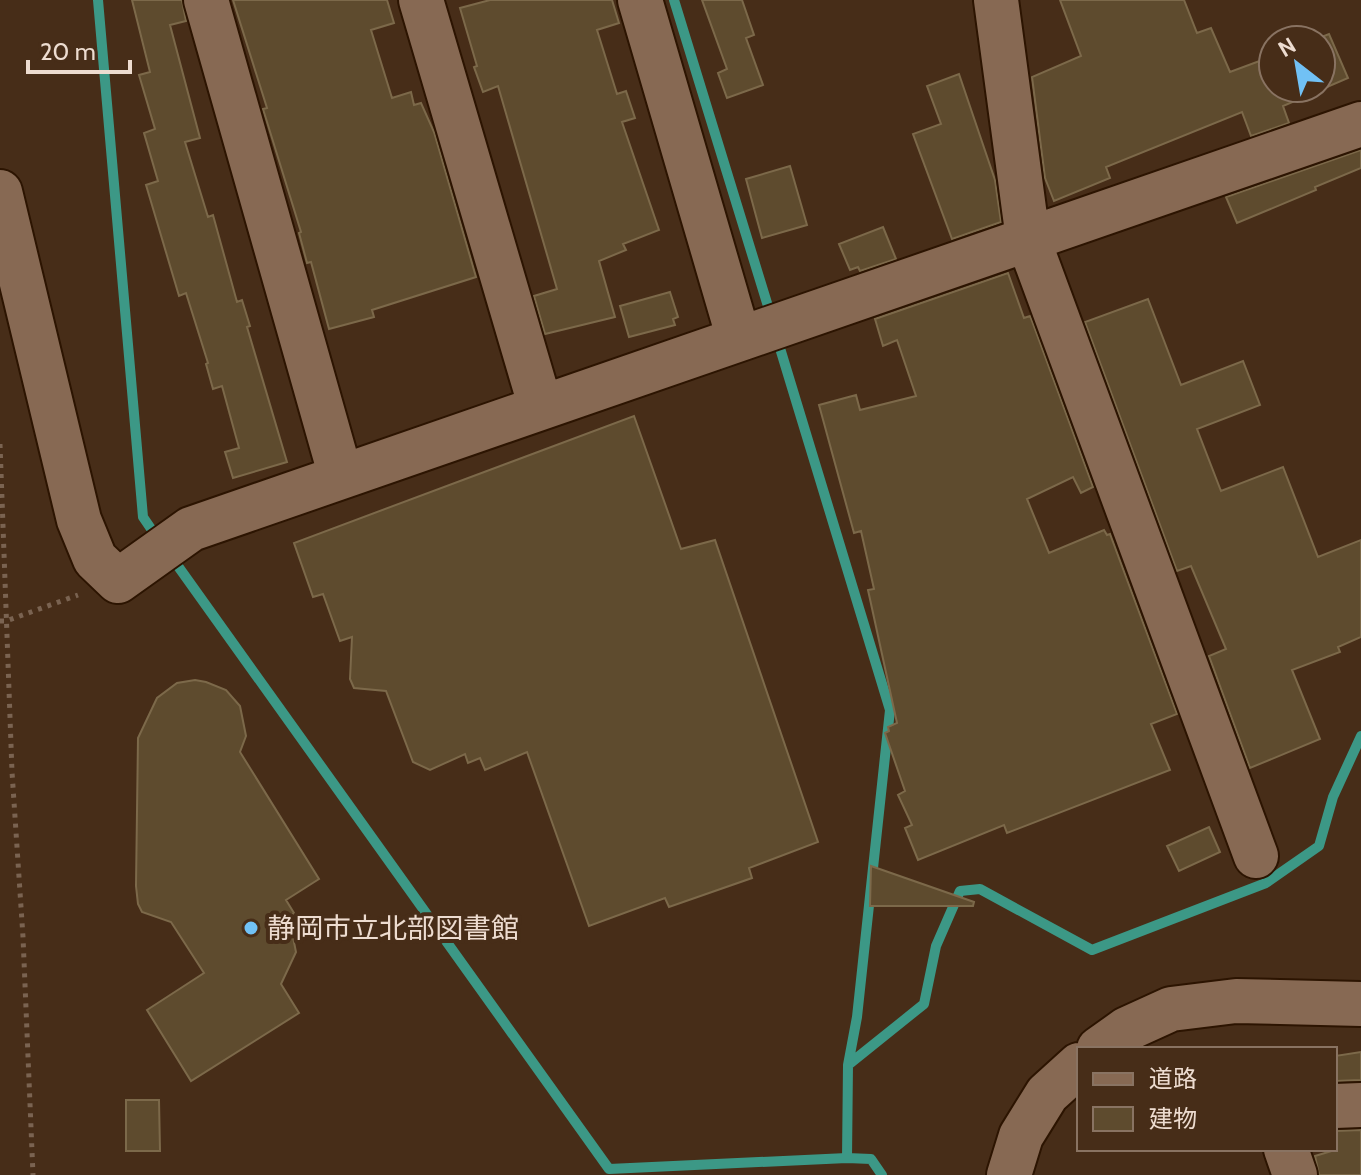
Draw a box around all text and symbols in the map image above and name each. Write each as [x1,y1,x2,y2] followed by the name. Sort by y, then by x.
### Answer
[28,24,130,74] scale bar
[1257,24,1337,104] north arrow
[1273,32,1301,63] text: N
[40,37,96,66] text: 20 m
[267,911,519,945] place label: 静岡市立北部図書館
[242,919,260,937] marker: 静岡市立北部図書館
[1077,1047,1337,1151] legend
[1149,1064,1197,1093] text: 道路
[1149,1104,1197,1133] text: 建物

